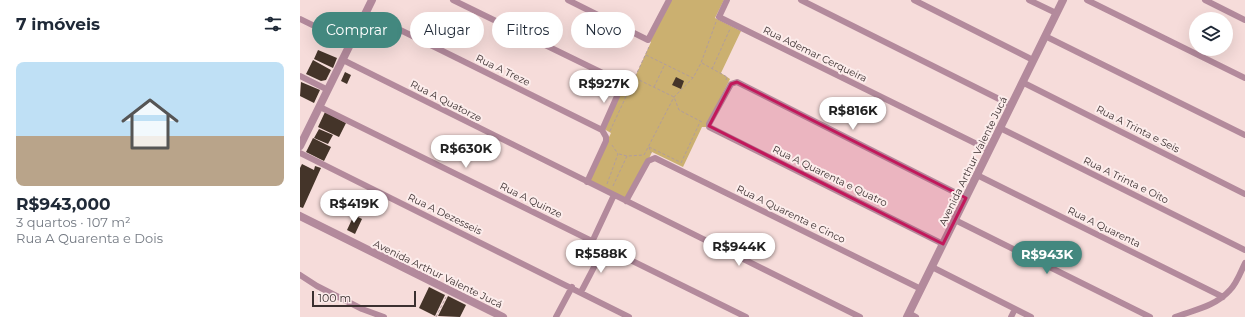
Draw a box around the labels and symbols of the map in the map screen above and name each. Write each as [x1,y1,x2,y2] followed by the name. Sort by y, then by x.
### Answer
[761,23,869,85] street label: Rua Ademar Cerqueira
[474,51,532,89] street label: Rua A Treze
[571,70,637,104] pin: R$927K
[408,77,484,125] street label: Rua A Quatorze
[936,94,1010,228] street label: Avenida Arthur Valente Jucá
[820,97,886,131] pin: R$816K
[1094,102,1182,156] street label: Rua A Trinta e Seis
[433,135,499,169] pin: R$630K
[770,142,890,210] street label: Rua A Quarenta e Quatro
[1081,154,1171,206] street label: Rua A Trinta e Oito
[498,179,564,221] street label: Rua A Quinze
[735,182,847,246] street label: Rua A Quarenta e Cinco
[321,190,387,224] pin: R$419K
[406,190,484,238] street label: Rua A Dezesseis
[1065,204,1143,250] street label: Rua A Quarenta
[706,233,772,267] pin: R$944K
[371,237,505,311] street label: Avenida Arthur Valente Jucá
[568,240,634,274] pin: R$588K
[1014,241,1080,275] pin: R$943K
[312,289,416,308] scale bar

